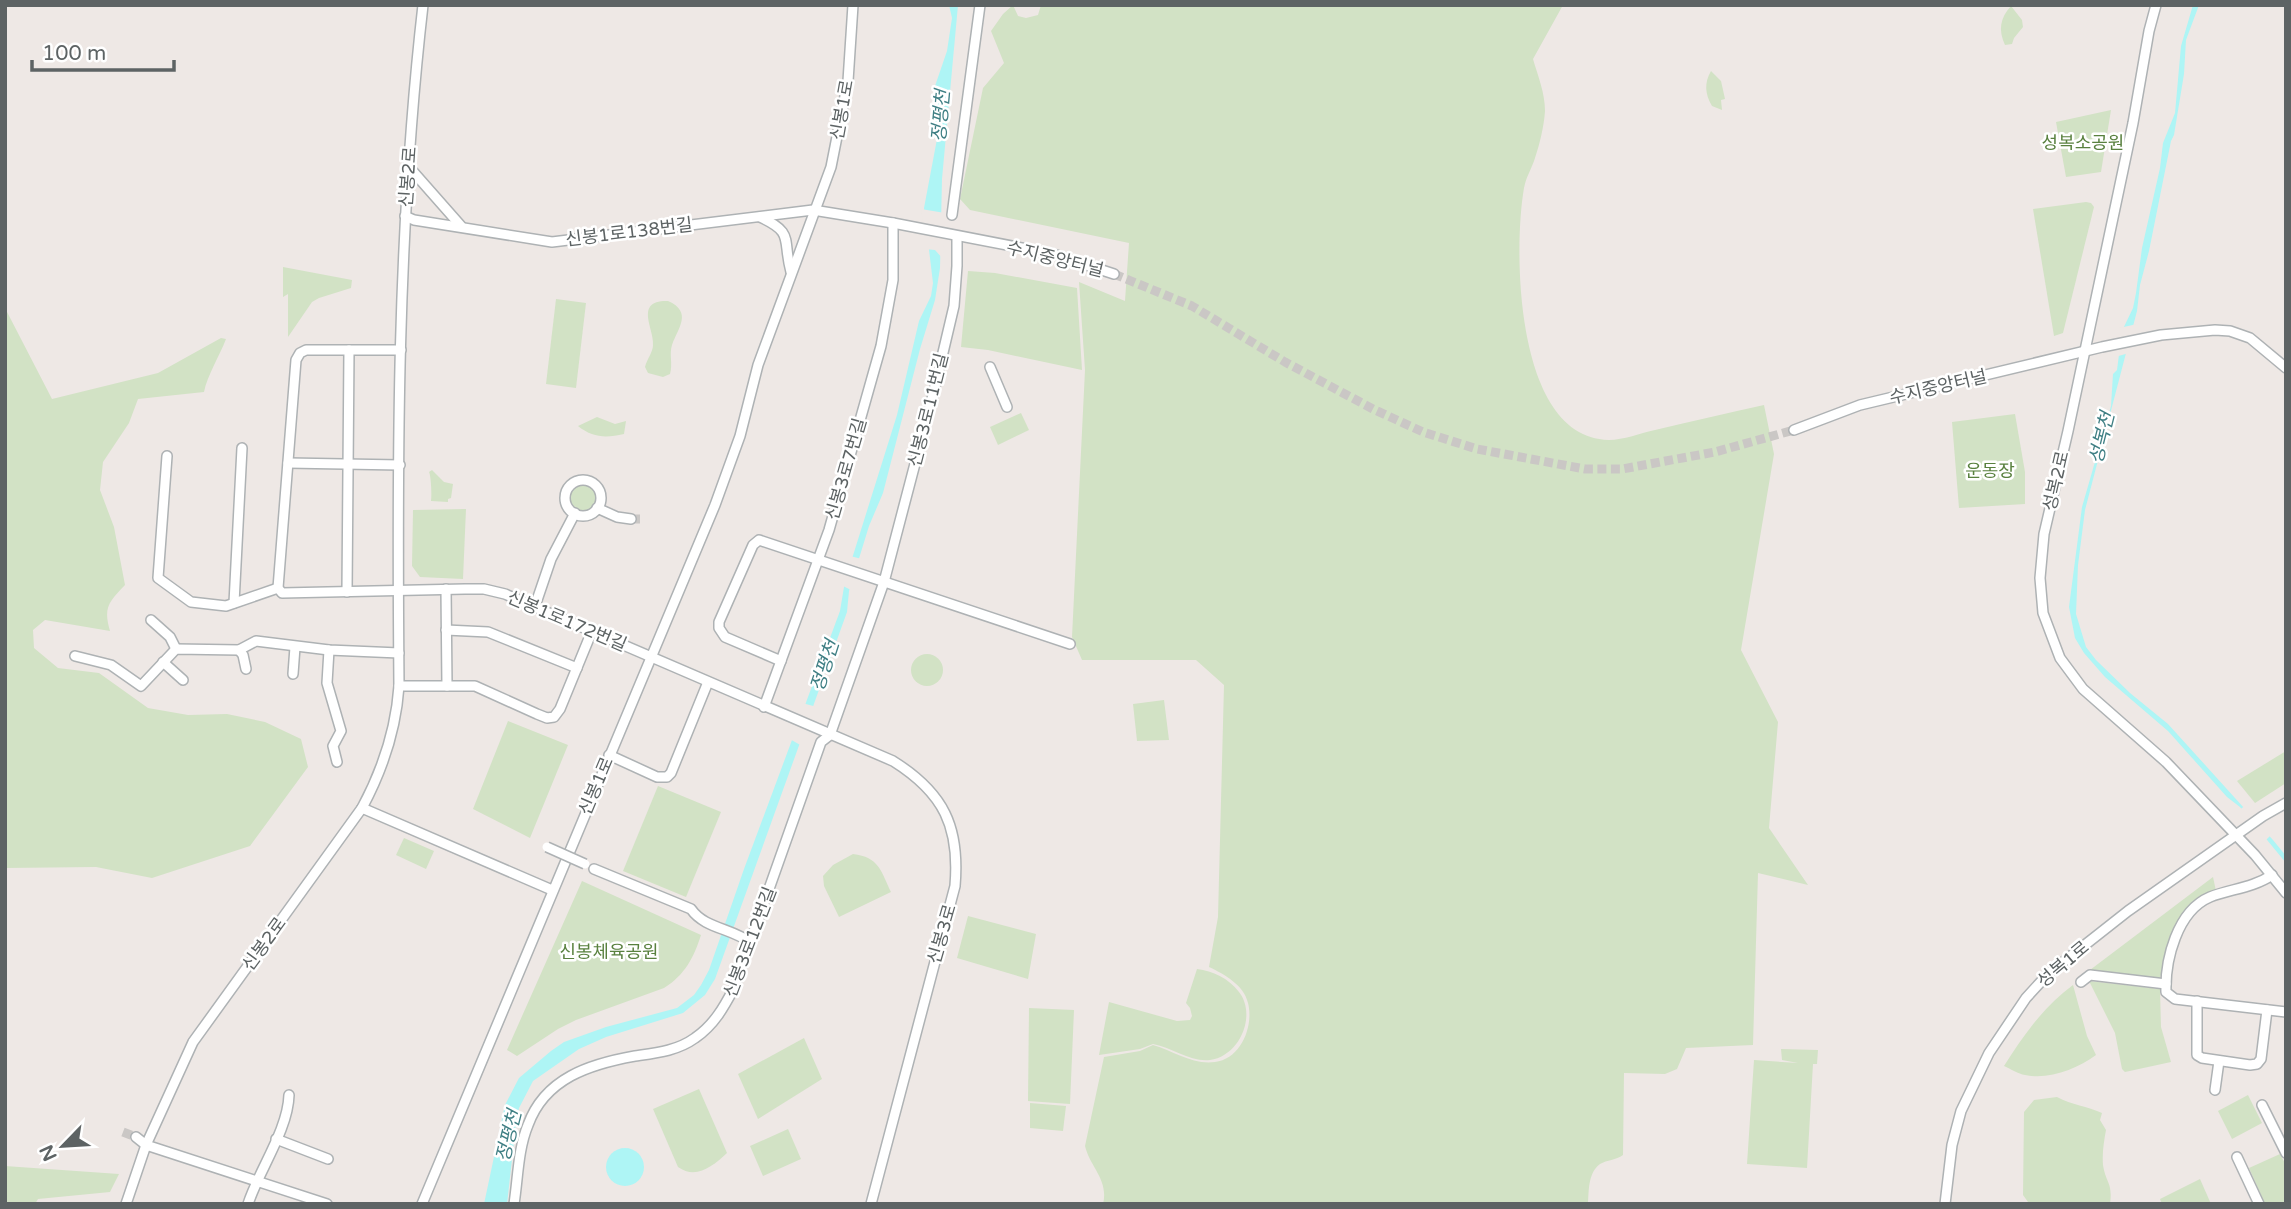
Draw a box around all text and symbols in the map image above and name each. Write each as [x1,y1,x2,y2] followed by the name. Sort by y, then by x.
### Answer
[32,28,173,72] scale bar
[42,41,106,66] text: 100 m
[826,78,858,142] street label: 신봉1로
[928,87,954,143] water label: 정평천
[2042,132,2124,154] park label: 성복소공원
[395,146,421,208] street label: 신봉2로
[564,213,694,251] street label: 신봉1로138번길
[1004,236,1106,282] street label: 수지중앙터널
[903,351,953,469] street label: 신봉3로11번길
[1887,365,1989,409] street label: 수지중앙터널
[2085,408,2119,466] water label: 성복천
[821,415,871,523] street label: 신봉3로7번길
[2038,449,2074,513] street label: 성복2로
[1965,460,2015,482] park label: 운동장
[504,586,630,656] street label: 신봉1로172번길
[806,636,844,694] water label: 정평천
[574,754,618,818] street label: 신봉1로
[719,884,781,1000] street label: 신봉3로12번길
[923,902,961,966] street label: 신봉3로
[237,913,291,975] street label: 신봉2로
[2033,936,2093,992] street label: 성복1로
[559,941,659,963] park label: 신봉체육공원
[492,1106,526,1164] water label: 정평천
[28,1111,98,1181] north arrow
[35,1141,62,1164] text: N

